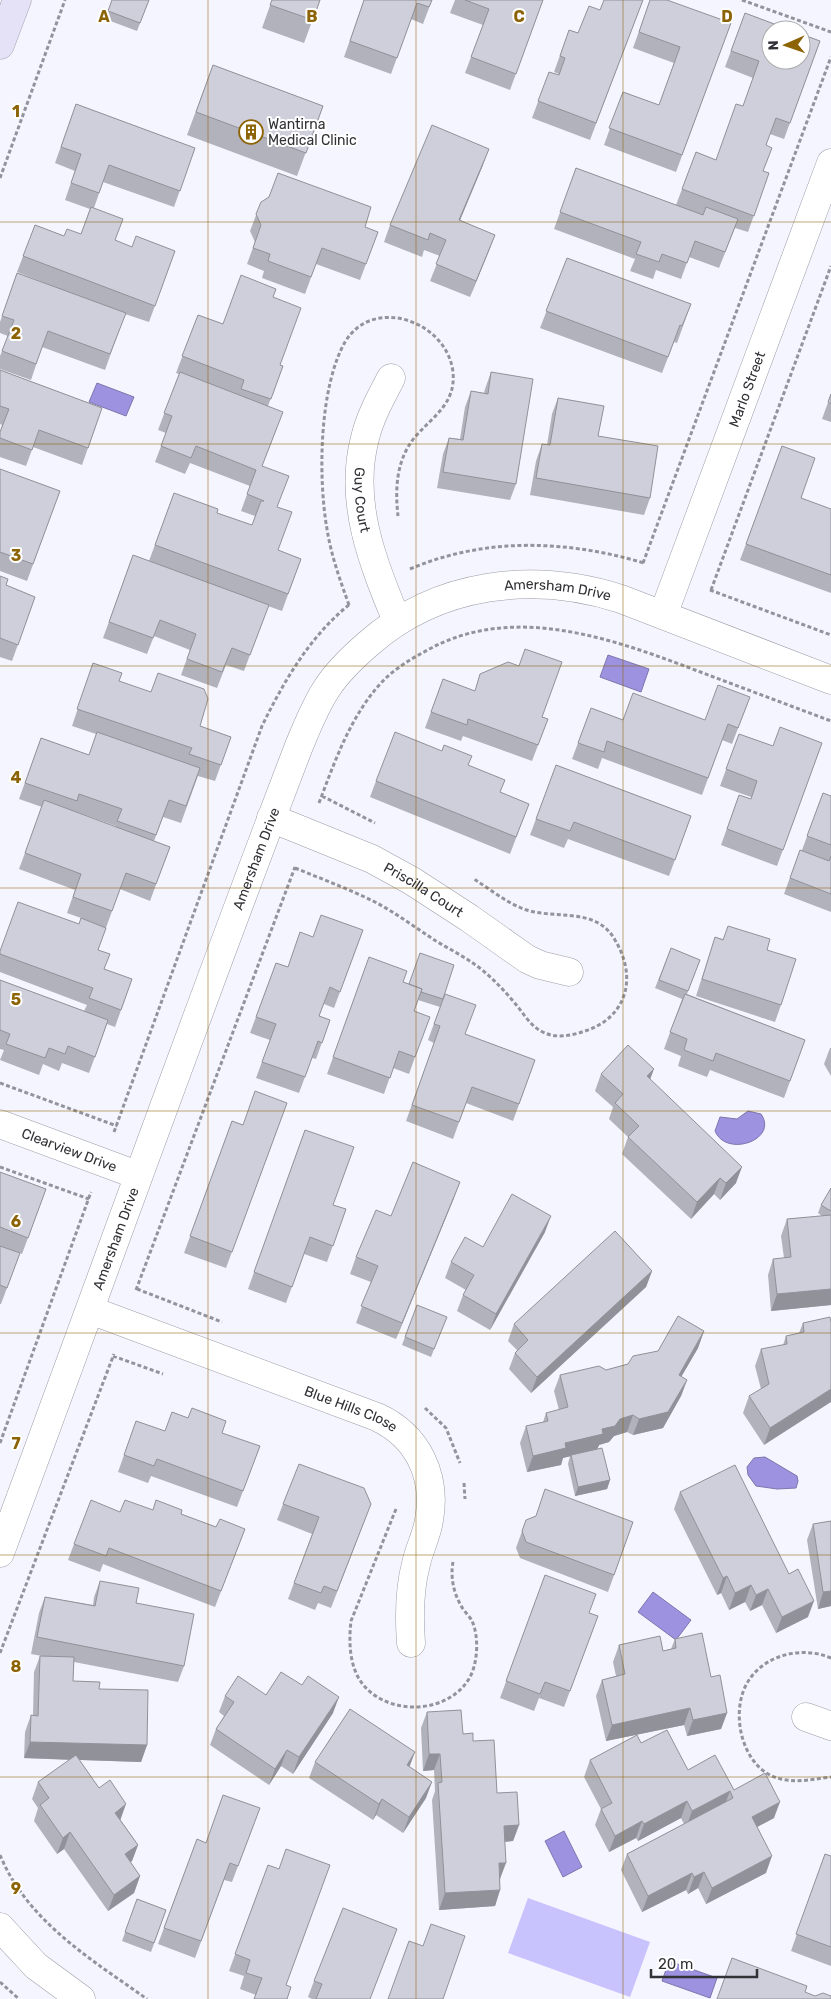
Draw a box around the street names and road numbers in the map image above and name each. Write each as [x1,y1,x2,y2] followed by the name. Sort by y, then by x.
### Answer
[726,349,769,430] street label: Marlo Street
[350,467,374,535] street label: Guy Court
[503,576,613,605] street label: Amersham Drive
[230,805,284,912] street label: Amersham Drive
[381,859,467,921] street label: Priscilla Court
[19,1125,119,1176] street label: Clearview Drive
[90,1185,143,1292] street label: Amersham Drive
[302,1383,401,1436] street label: Blue Hills Close

